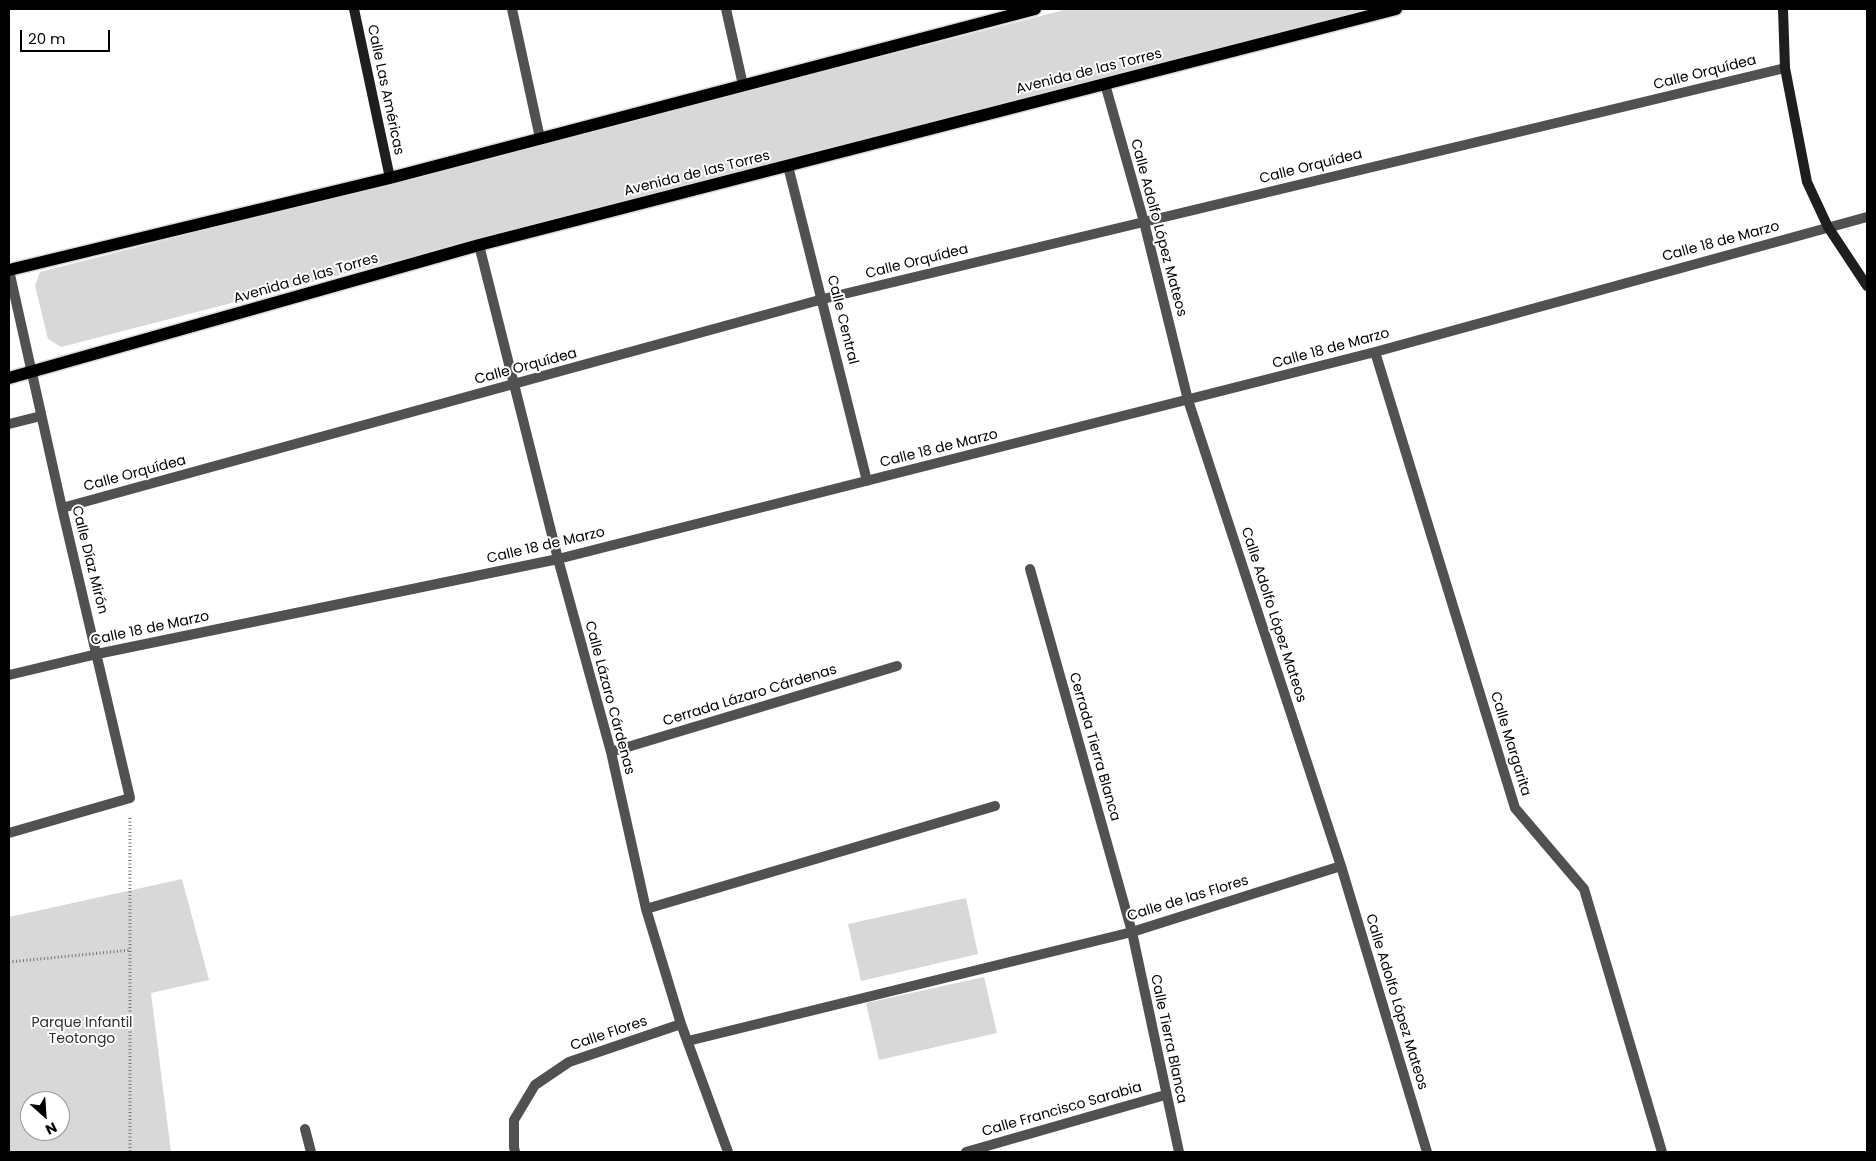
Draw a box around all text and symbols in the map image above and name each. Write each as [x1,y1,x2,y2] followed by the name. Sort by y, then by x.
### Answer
[22,20,112,52] scale bar
[363,23,407,157] street label: Calle Las Américas
[28,28,66,49] text: 20 m
[1014,46,1164,98] street label: Avenida de las Torres
[1652,52,1758,94] street label: Calle Orquídea
[1126,137,1190,319] street label: Calle Adolfo López Mateos
[1258,146,1364,188] street label: Calle Orquídea
[622,148,772,200] street label: Avenida de las Torres
[1661,218,1781,266] street label: Calle 18 de Marzo
[864,241,970,283] street label: Calle Orquídea
[232,250,380,308] street label: Avenida de las Torres
[823,274,861,366] street label: Calle Central
[1271,325,1391,373] street label: Calle 18 de Marzo
[473,345,579,389] street label: Calle Orquídea
[878,426,1000,472] street label: Calle 18 de Marzo
[82,452,188,496] street label: Calle Orquídea
[67,504,111,616] street label: Calle Díaz Mirón
[485,524,607,568] street label: Calle 18 de Marzo
[1237,525,1309,705] street label: Calle Adolfo López Mateos
[89,608,211,650] street label: Calle 18 de Marzo
[580,619,638,777] street label: Calle Lázaro Cárdenas
[661,662,839,730] street label: Cerrada Lázaro Cárdenas
[1065,671,1123,823] street label: Cerrada Tierra Blanca
[1486,690,1534,798] street label: Calle Margarita
[1125,873,1251,925] street label: Calle de las Flores
[1361,912,1431,1092] street label: Calle Adolfo López Mateos
[1146,973,1190,1105] street label: Calle Tierra Blanca
[568,1013,650,1055] street label: Calle Flores
[31,1015,133,1048] park label: Parque Infantil Teotongo
[980,1079,1144,1141] street label: Calle Francisco Sarabia
[20,1091,70,1141] north arrow
[42,1117,60,1140] text: N

